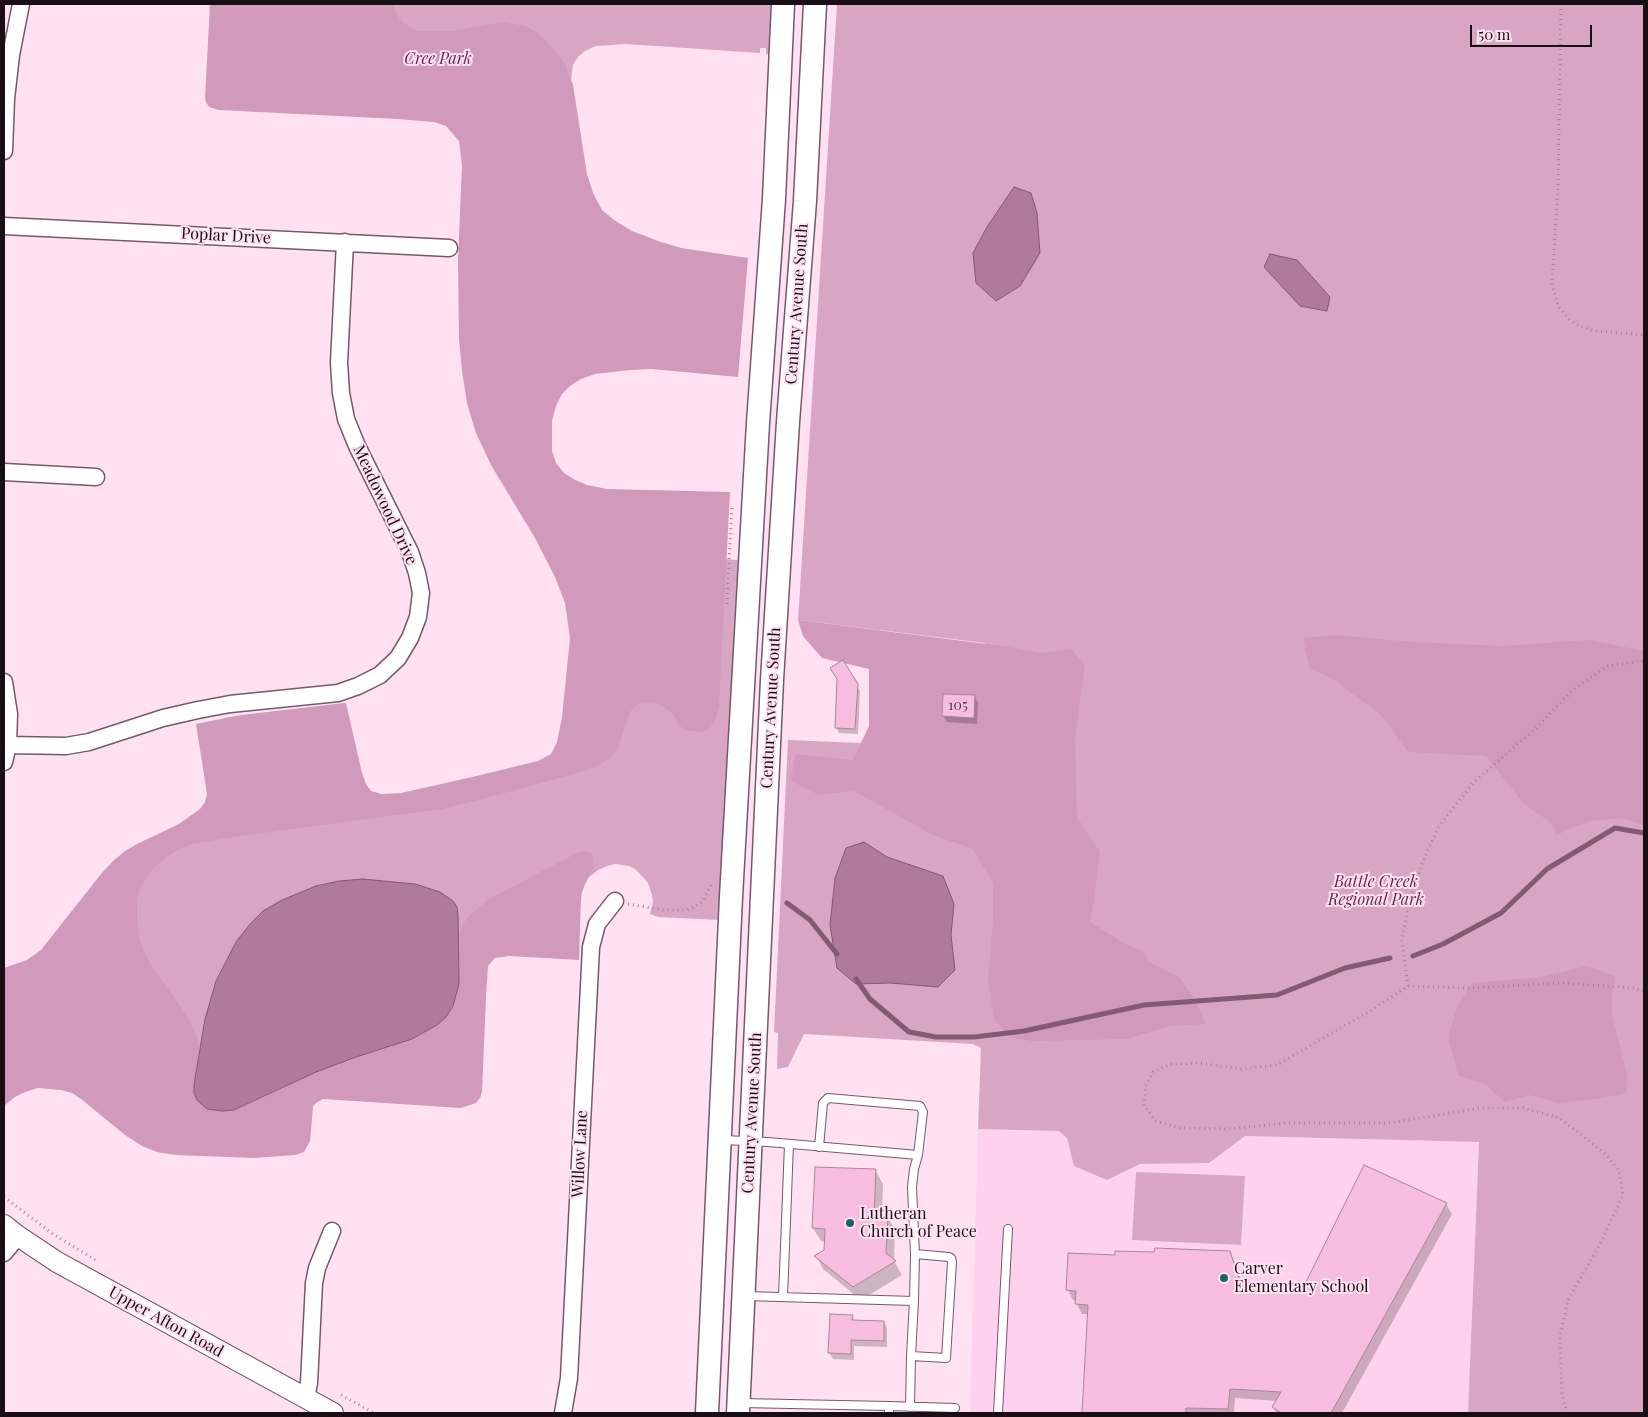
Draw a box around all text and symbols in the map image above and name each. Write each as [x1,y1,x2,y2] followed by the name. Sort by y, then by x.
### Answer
[1473,15,1596,47] scale bar
[1478,24,1510,44] text: 50 m
[404,49,472,69] park label: Cree Park
[782,223,812,385] street label: Century Avenue South
[181,224,271,248] street label: Poplar Drive
[349,442,421,568] street label: Meadowood Drive
[757,627,785,789] street label: Century Avenue South
[948,698,968,714] house number: 105
[1328,872,1424,910] park label: Battle Creek Regional Park
[738,1032,766,1194] street label: Century Avenue South
[568,1110,592,1198] street label: Willow Lane
[860,1204,977,1242] place label: Lutheran Church of Peace
[844,1217,856,1229] marker: Lutheran Church of Peace
[1234,1259,1369,1297] place label: Carver Elementary School
[1218,1272,1230,1284] marker: Carver Elementary School
[105,1283,227,1361] street label: Upper Afton Road

